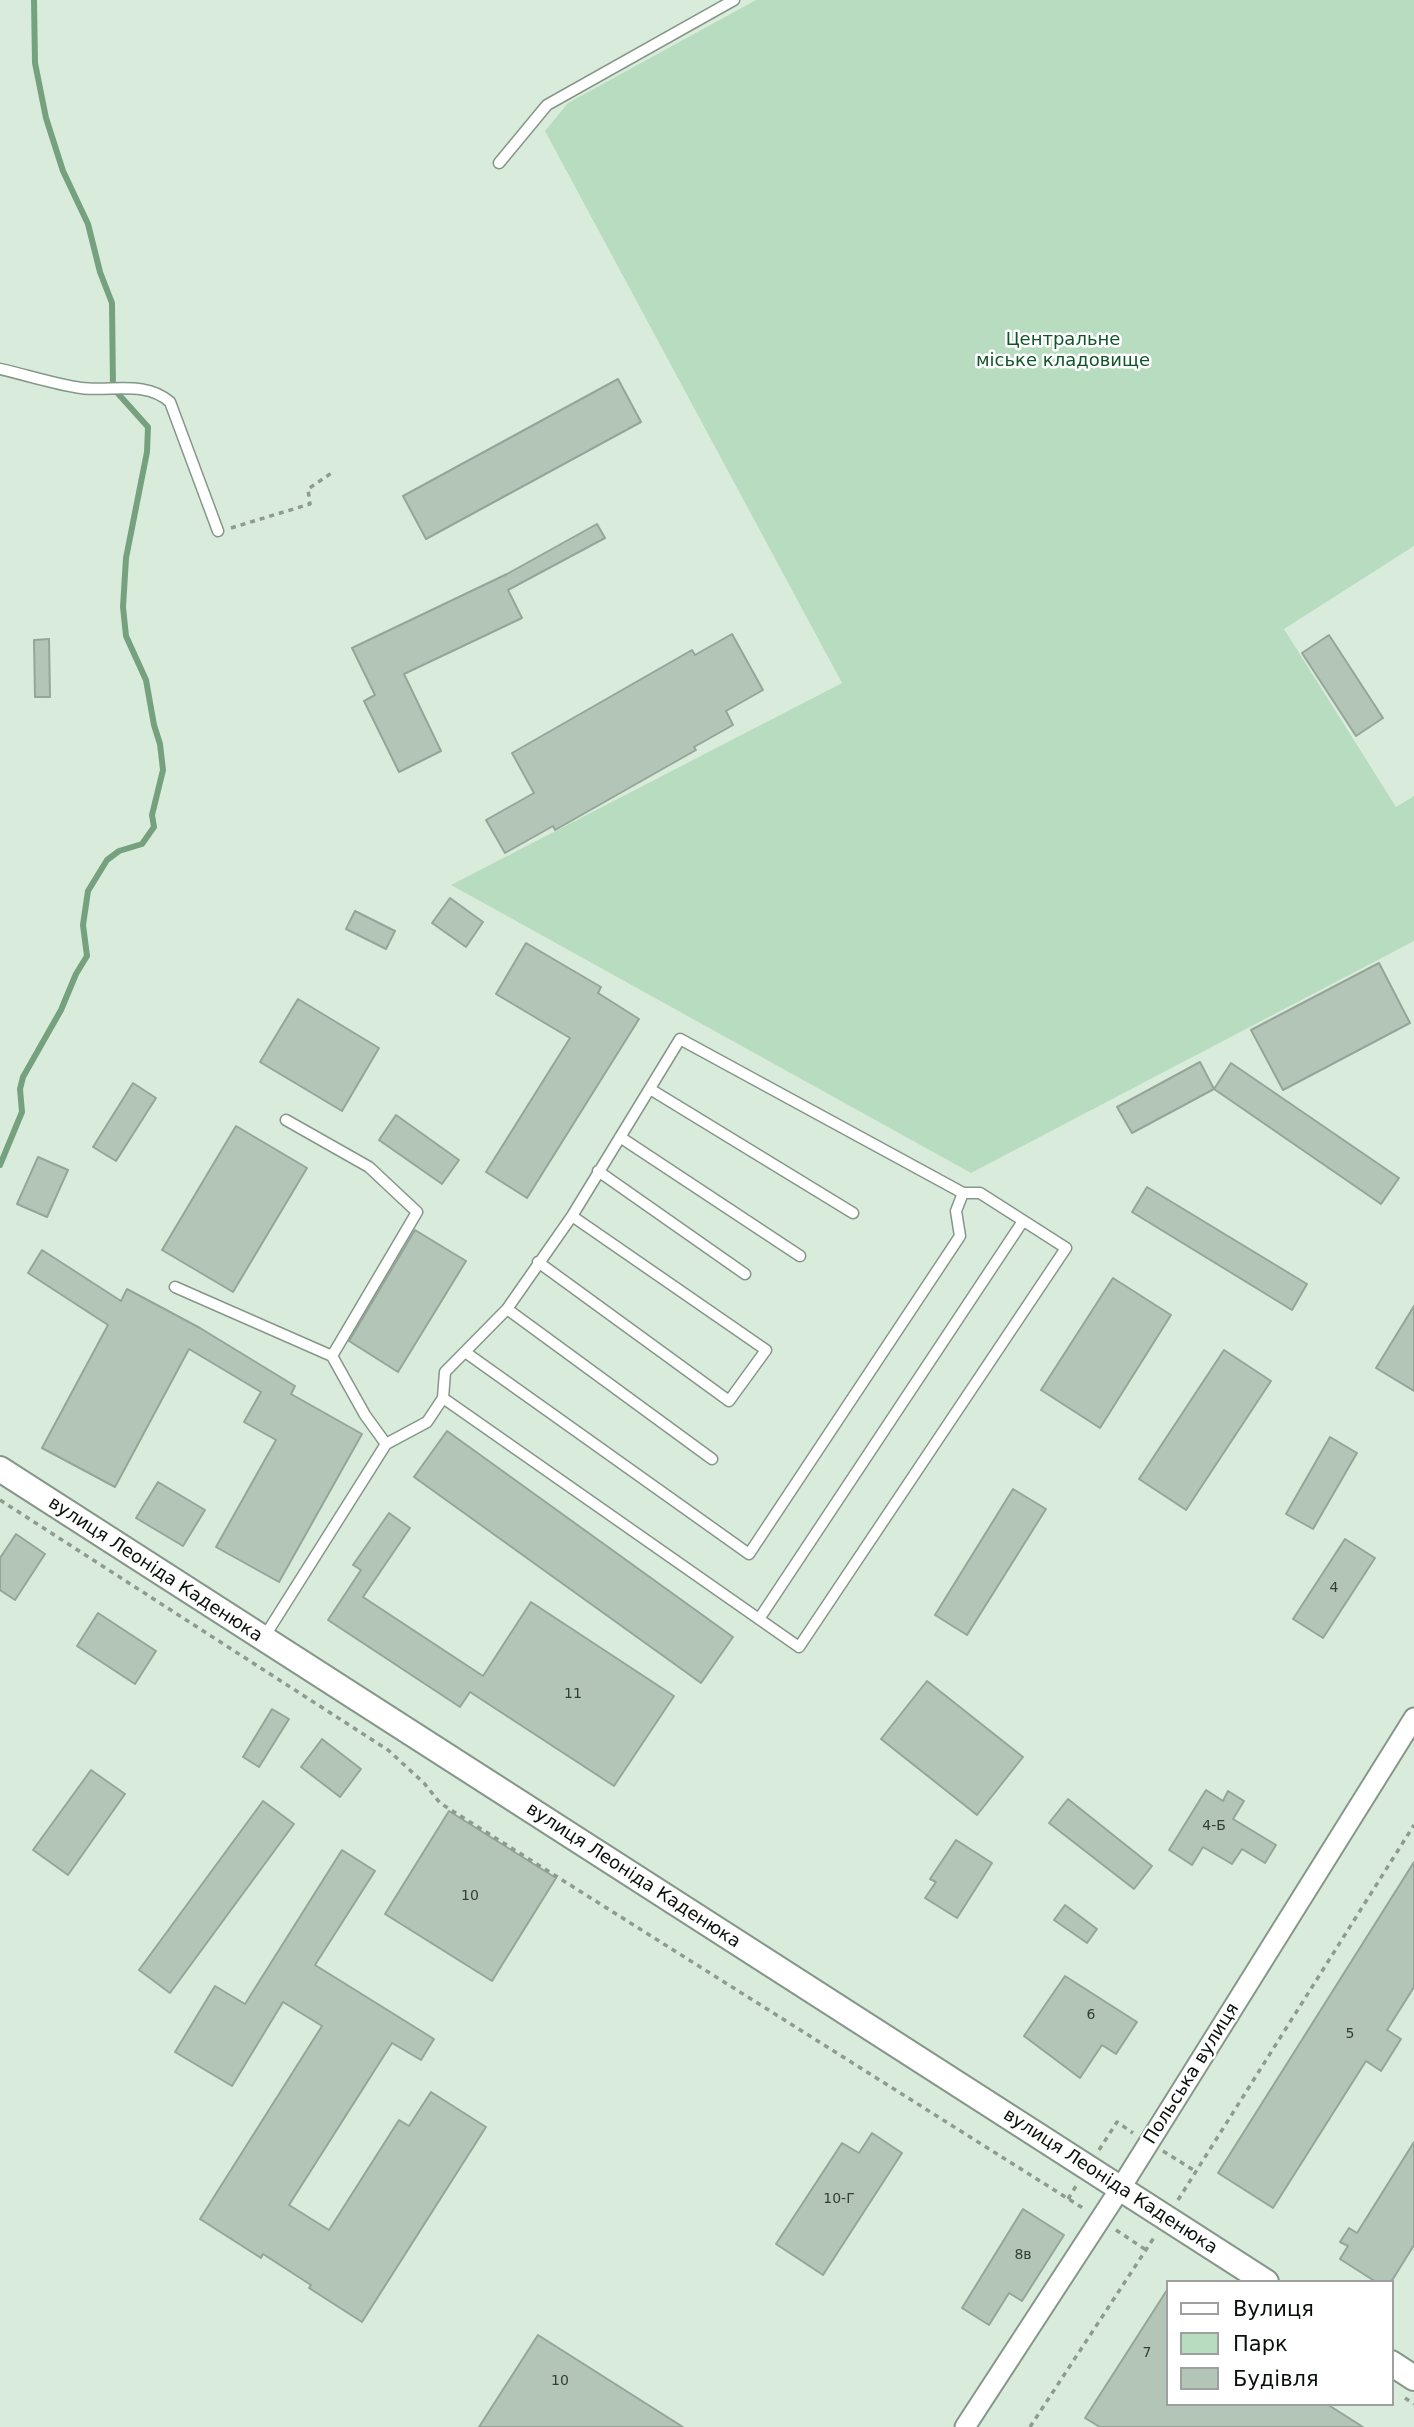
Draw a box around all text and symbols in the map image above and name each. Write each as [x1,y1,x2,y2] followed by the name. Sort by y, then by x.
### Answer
[976,329,1150,372] park label: Центральне міське кладовище
[44,1493,266,1647] street label: вулиця Леоніда Каденюка
[1330,1580,1338,1596] house number: 4
[564,1686,582,1702] house number: 11
[522,1799,744,1953] street label: вулиця Леоніда Каденюка
[1202,1818,1226,1834] house number: 4-Б
[461,1888,479,1904] house number: 10
[1140,1999,1244,2149] street label: Польська вулиця
[1087,2007,1095,2023] house number: 6
[1346,2026,1354,2042] house number: 5
[999,2105,1221,2259] street label: вулиця Леоніда Каденюка
[823,2191,855,2207] house number: 10-Г
[1014,2247,1032,2263] house number: 8в
[1166,2280,1393,2406] legend
[1233,2297,1314,2321] text: Вулиця
[1233,2332,1288,2356] text: Парк
[1143,2345,1151,2361] house number: 7
[1233,2367,1319,2391] text: Будівля
[551,2373,569,2389] house number: 10

